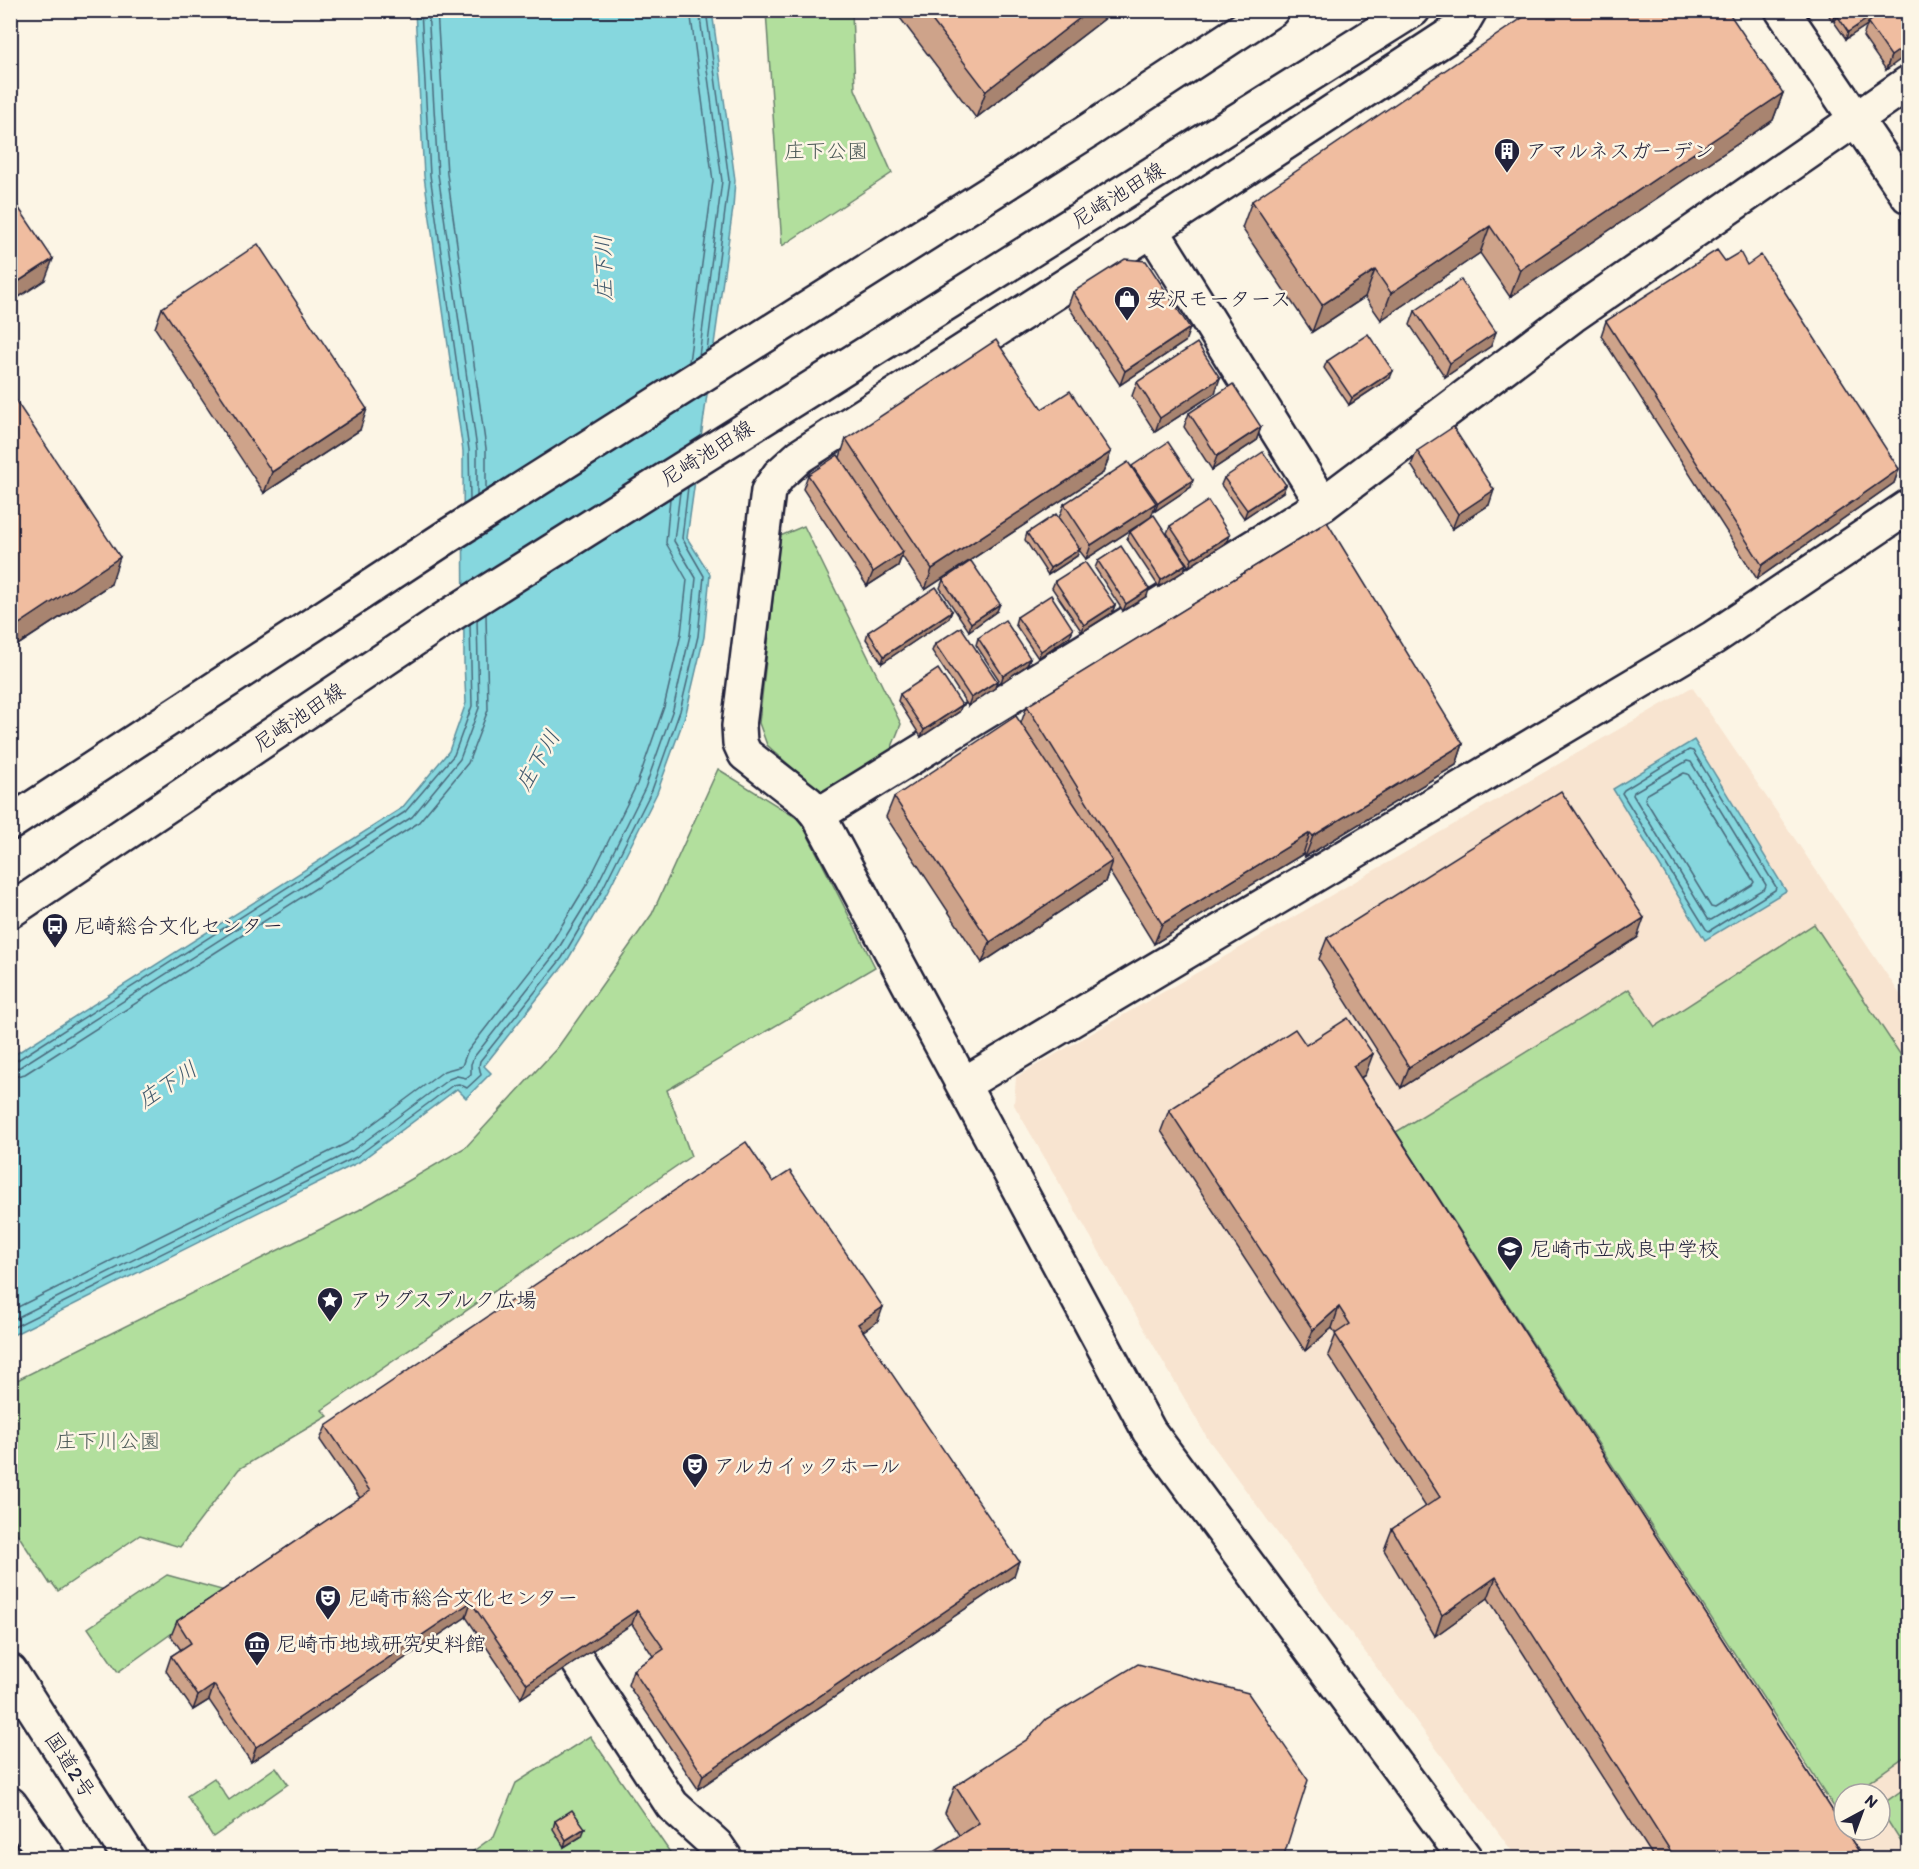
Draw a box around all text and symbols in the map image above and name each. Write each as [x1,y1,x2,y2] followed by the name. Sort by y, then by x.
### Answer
[1492,136,1522,174] building icon: アマルネスガーデン
[784,138,868,163] park label: 庄下公園
[1526,138,1714,163] place label: アマルネスガーデン
[1067,156,1169,233] street label: 尼崎池田線
[589,235,618,301] water label: 庄下川
[1112,284,1142,322] shop icon: 安沢モータース
[1146,286,1291,311] place label: 安沢モータース
[656,414,758,491] street label: 尼崎池田線
[248,677,349,756] street label: 尼崎池田線
[509,725,566,796] water label: 庄下川
[40,911,70,949] bus stop icon: 尼崎総合文化センター
[74,913,283,938] place label: 尼崎総合文化センター
[132,1055,202,1114] water label: 庄下川
[1495,1234,1525,1272] school or university icon: 尼崎市立成良中学校
[1530,1236,1719,1261] place label: 尼崎市立成良中学校
[315,1285,345,1323] place icon: アウグスブルク広場
[350,1287,537,1312] place label: アウグスブルク広場
[56,1428,161,1453] park label: 庄下川公園
[680,1451,710,1489] theatre icon: アルカイックホール
[714,1453,900,1478] place label: アルカイックホール
[313,1583,343,1621] theatre icon: 尼崎市総合文化センター
[348,1585,578,1610] place label: 尼崎市総合文化センター
[242,1629,272,1667] museum icon: 尼崎市地域研究史料館
[276,1631,486,1656] place label: 尼崎市地域研究史料館
[40,1727,101,1803] street label: 国道2号
[1832,1782,1892,1842] north arrow
[1861,1790,1882,1812] text: N

